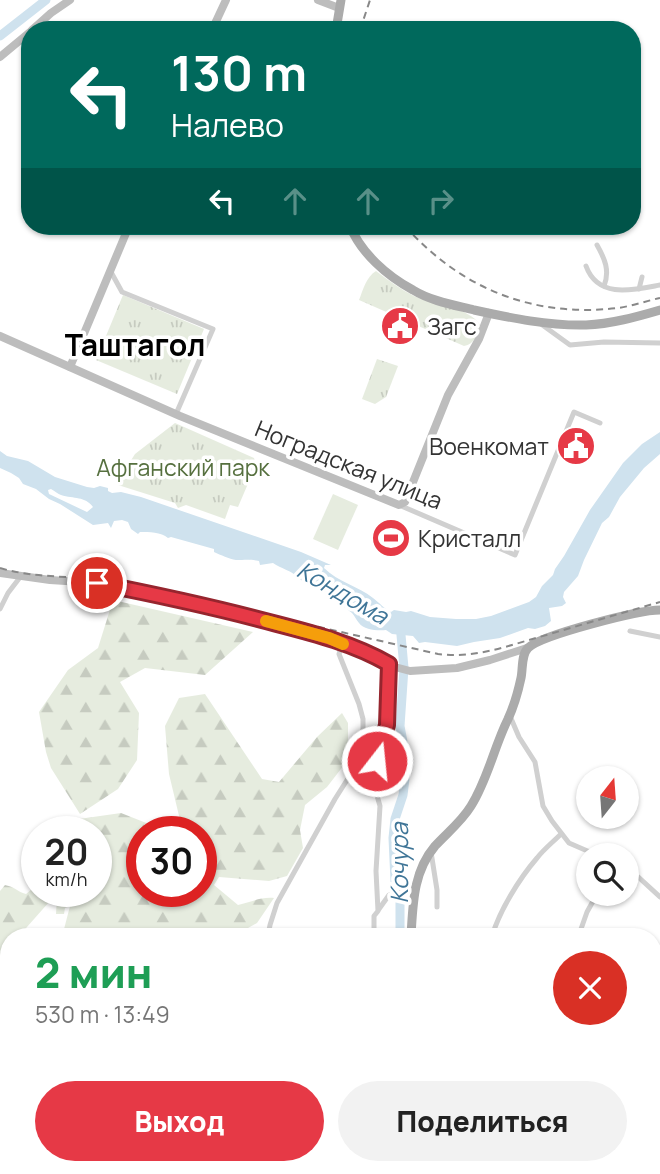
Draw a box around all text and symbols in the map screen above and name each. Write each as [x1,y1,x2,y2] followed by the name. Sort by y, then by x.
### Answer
[171,39,307,106] text: 130 m
[56,49,147,140] icon: left
[171,103,284,147] text: Налево
[203,182,241,220] icon: left
[276,182,314,220] icon: ahead
[349,182,387,220] icon: ahead
[422,182,460,220] icon: right
[379,305,421,347] public building icon: Загс
[427,310,477,342] place label: Загс
[65,324,205,365] district label: Таштагол
[251,412,447,516] street label: Ноградская улица
[555,425,597,467] public building icon: Военкомат
[429,430,549,462] place label: Военкомат
[96,451,270,483] park label: Афганский парк
[370,517,412,559] sports icon: Кристалл
[418,522,521,554] place label: Кристалл
[67,553,127,613] pin
[291,553,396,632] water label: Кондома
[78,564,116,602] icon: arrive
[340,724,414,798] position arrow
[576,766,639,830] north arrow
[576,766,639,906] map controls
[126,816,217,907] speed limit sign: 30
[382,821,415,903] water label: Кочура
[45,828,88,876] text: 20
[576,843,639,906] button: search
[46,867,87,891] text: km/h
[35,943,152,1001] text: 2 мин
[553,951,627,1025] button: close
[35,998,170,1030] text: 530 m · 13:49
[35,1081,324,1161] button: Выход
[338,1081,627,1161] button: Поделиться

